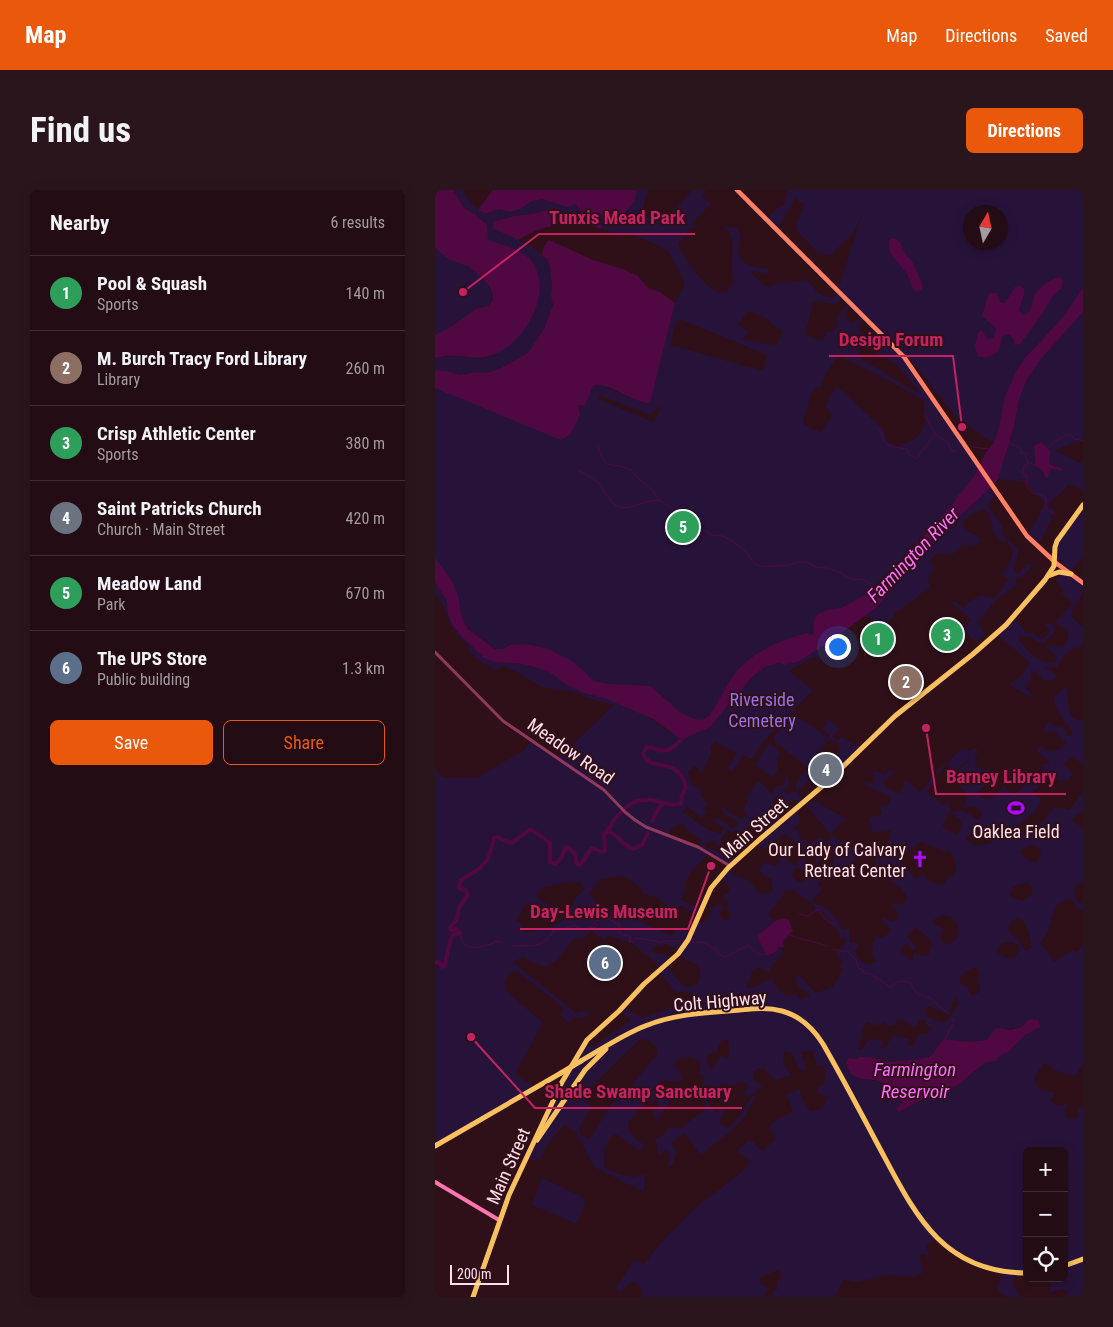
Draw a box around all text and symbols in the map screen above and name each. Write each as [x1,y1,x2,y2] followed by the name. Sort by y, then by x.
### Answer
[25,21,66,49] text: Map
[886,25,917,46] text: Map
[945,25,1017,46] text: Directions
[1045,25,1088,46] text: Saved
[966,108,1083,153] button: Directions
[30,110,131,151] text: Find us
[539,200,695,234] callout: Tunxis Mead Park
[963,205,1008,250] north arrow
[549,206,686,229] text: Tunxis Mead Park
[50,211,109,235] text: Nearby
[330,213,385,232] text: 6 results
[97,272,207,295] text: Pool & Squash
[62,284,70,303] text: 1
[346,284,385,303] text: 140 m
[97,295,139,314] text: Sports
[829,322,953,356] callout: Design Forum
[839,328,943,351] text: Design Forum
[97,347,307,370] text: M. Burch Tracy Ford Library
[62,359,70,378] text: 2
[346,359,385,378] text: 260 m
[97,370,140,389] text: Library
[97,422,256,445] text: Crisp Athletic Center
[62,434,70,453] text: 3
[346,434,385,453] text: 380 m
[97,445,139,464] text: Sports
[97,497,262,520] text: Saint Patricks Church
[862,503,964,607] water label: Farmington River
[667,508,699,546] pin: 5
[62,509,70,528] text: 4
[346,509,385,528] text: 420 m
[97,520,225,539] text: Church · Main Street
[97,572,202,595] text: Meadow Land
[62,584,70,603] text: 5
[346,584,385,603] text: 670 m
[97,595,126,614] text: Park
[931,616,963,654] pin: 3
[862,620,894,658] pin: 1
[825,634,851,660] your location
[97,647,207,670] text: The UPS Store
[62,659,70,678] text: 6
[342,659,385,678] text: 1.3 km
[890,663,922,701] pin: 2
[97,670,190,689] text: Public building
[728,689,796,731] park label: Riverside Cemetery
[524,714,618,788] street label: Meadow Road
[50,720,213,765] button: Save
[223,720,385,765] button: Share
[810,751,842,789] pin: 4
[936,760,1066,794] callout: Barney Library
[946,765,1057,788] text: Barney Library
[716,793,792,863] street label: Main Street
[1006,798,1026,818] sports icon: Oaklea Field
[972,821,1060,842] place label: Oaklea Field
[768,839,907,881] place label: Our Lady of Calvary Retreat Center
[910,849,930,869] church icon: Our Lady of Calvary Retreat Center
[520,895,688,929] callout: Day-Lewis Museum
[530,900,678,923] text: Day-Lewis Museum
[589,944,621,982] pin: 6
[673,986,768,1016] street label: Colt Highway
[874,1058,956,1103] water label: Farmington Reservoir
[535,1074,742,1108] callout: Shade Swamp Sanctuary
[545,1080,732,1103] text: Shade Swamp Sanctuary
[482,1125,534,1207] street label: Main Street
[1023,1147,1068,1282] map controls
[1023,1147,1068,1192] button: +
[1023,1192,1068,1237] button: −
[1023,1237,1068,1282] button: locate
[450,1262,509,1285] scale bar
[457,1266,492,1282] text: 200 m

